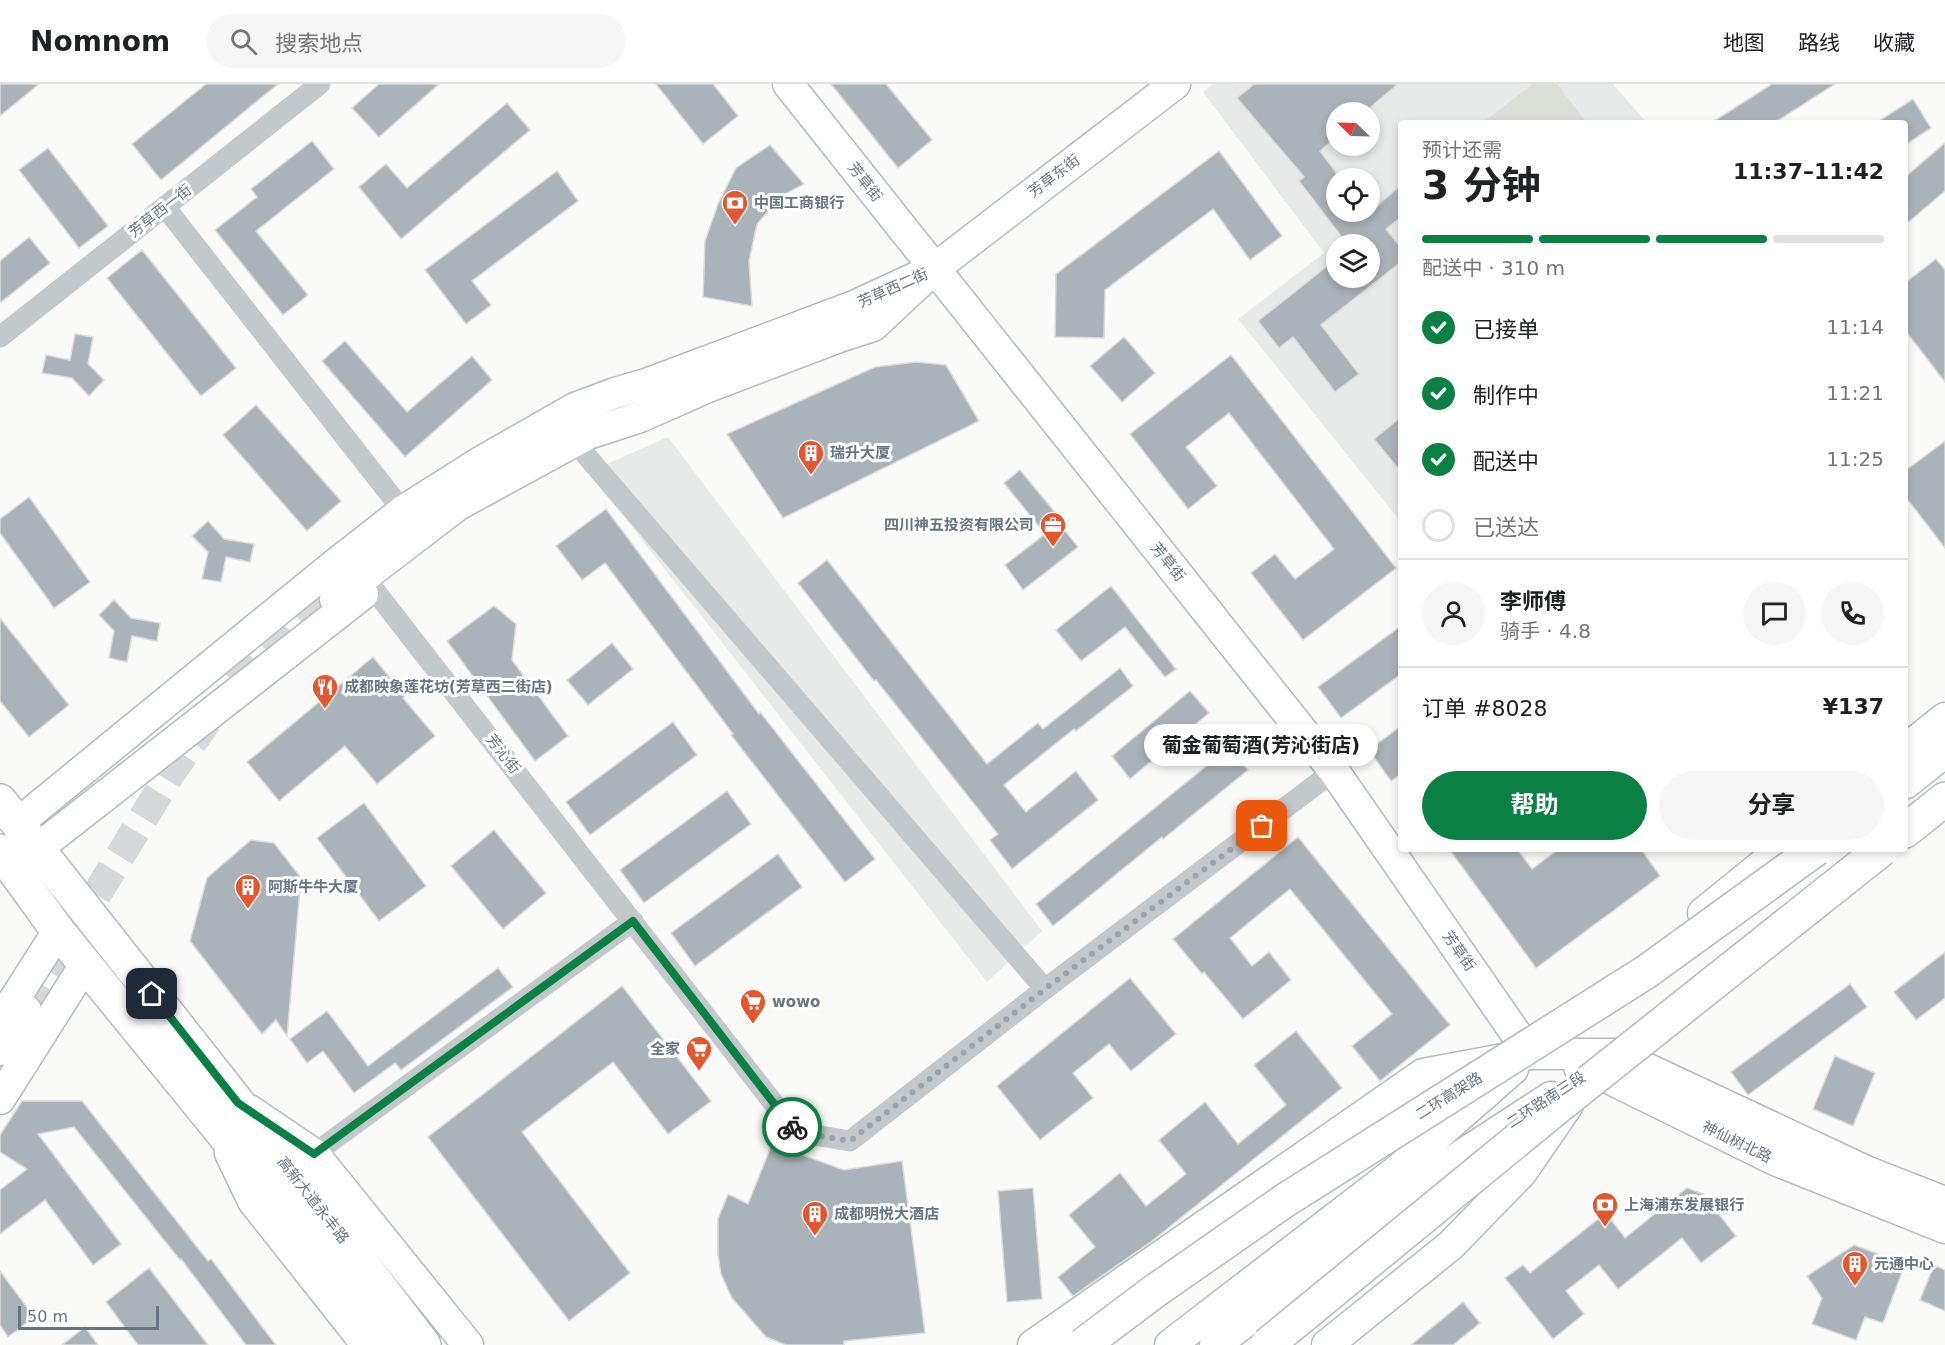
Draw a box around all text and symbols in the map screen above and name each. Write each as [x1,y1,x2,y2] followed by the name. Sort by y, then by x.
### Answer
[206,14,626,68] search box
[30,25,170,58] text: Nomnom
[227,25,260,58] icon: search
[275,31,363,56] text: 搜索地点
[1723,31,1765,55] text: 地图
[1798,31,1840,55] text: 路线
[1873,31,1915,55] text: 收藏
[1326,102,1380,156] north arrow
[1326,102,1380,288] map controls
[1422,138,1502,162] text: 预计还需
[1025,151,1083,201] street label: 芳草东街
[844,159,886,205] street label: 芳草街
[1733,159,1884,184] text: 11:37–11:42
[1422,163,1541,208] text: 3 分钟
[1326,168,1380,222] button: locate
[125,181,195,241] street label: 芳草西一街
[720,188,750,226] bank icon: 中国工商银行
[754,194,844,212] place label: 中国工商银行
[1326,234,1380,288] button: layers
[1422,256,1565,280] text: 配送中 · 310 m
[855,265,931,311] street label: 芳草西二街
[1422,311,1455,344] icon: check
[1826,315,1884,339] text: 11:14
[1473,317,1539,342] text: 已接单
[1422,377,1455,410] icon: check
[1826,381,1884,405] text: 11:21
[1473,383,1539,408] text: 制作中
[796,438,826,476] building icon: 瑞升大厦
[1422,443,1455,476] icon: check
[830,444,890,462] place label: 瑞升大厦
[1826,447,1884,471] text: 11:25
[1473,449,1539,474] text: 配送中
[1038,510,1068,548] office icon: 四川神五投资有限公司
[1473,515,1539,540] text: 已送达
[884,516,1034,534] place label: 四川神五投资有限公司
[1147,539,1189,585] street label: 芳草街
[1422,582,1485,645] button: person
[1743,582,1806,645] button: chat
[1821,582,1884,645] button: phone
[1500,589,1566,614] text: 李师傅
[1500,619,1591,643] text: 骑手 · 4.8
[310,672,340,710] restaurant icon: 成都映象莲花坊(芳草西二街店)
[344,678,553,696] place label: 成都映象莲花坊(芳草西二街店)
[1823,694,1884,719] text: ¥137
[1422,696,1547,721] text: 订单 #8028
[1145,724,1379,766] callout: 葡金葡萄酒(芳沁街店)
[482,731,524,777] street label: 芳沁街
[1162,733,1360,757] text: 葡金葡萄酒(芳沁街店)
[1422,771,1647,840] button: 帮助
[1659,771,1884,840] button: 分享
[1236,800,1287,851] pin
[1245,809,1278,842] icon: bag
[233,872,263,910] building icon: 阿斯牛牛大厦
[268,878,358,896] place label: 阿斯牛牛大厦
[1439,927,1479,975] street label: 芳草街
[126,968,177,1019] pin
[135,977,168,1010] icon: home
[738,987,768,1025] supermarket icon: wowo
[772,993,820,1011] place label: wowo
[684,1034,714,1072] supermarket icon: 全家
[650,1040,680,1058] place label: 全家
[1412,1068,1486,1124] street label: 二环高架路
[1503,1068,1589,1132] street label: 二环路南三段
[762,1097,822,1157] courier
[776,1111,809,1144] icon: bike
[1699,1117,1775,1167] street label: 神仙树北路
[274,1153,352,1247] street label: 高新大道永丰路
[1590,1190,1620,1228] bank icon: 上海浦东发展银行
[1624,1196,1744,1214] place label: 上海浦东发展银行
[800,1199,830,1237] building icon: 成都明悦大酒店
[834,1205,939,1223] place label: 成都明悦大酒店
[1840,1249,1870,1287] building icon: 元通中心
[1874,1255,1934,1273] place label: 元通中心
[18,1303,159,1330] scale bar
[27,1307,68,1326] text: 50 m

